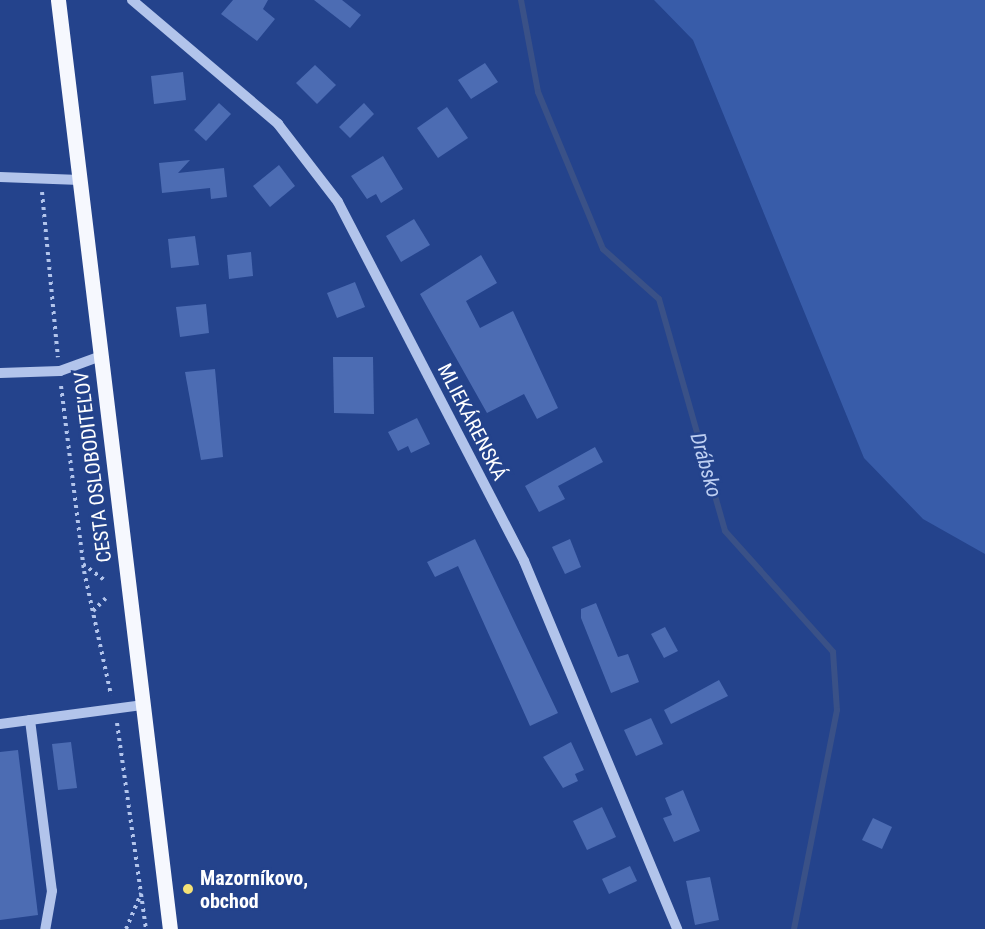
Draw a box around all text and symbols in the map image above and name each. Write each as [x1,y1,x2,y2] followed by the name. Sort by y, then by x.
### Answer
[432,360,512,484] street label: MLIEKÁRENSKÁ
[69,370,117,564] street label: CESTA OSLOBODITEĽOV
[685,430,727,500] water label: Drábsko
[200,866,308,913] place label: Mazorníkovo, obchod
[181,882,195,896] marker: Mazorníkovo, obchod

